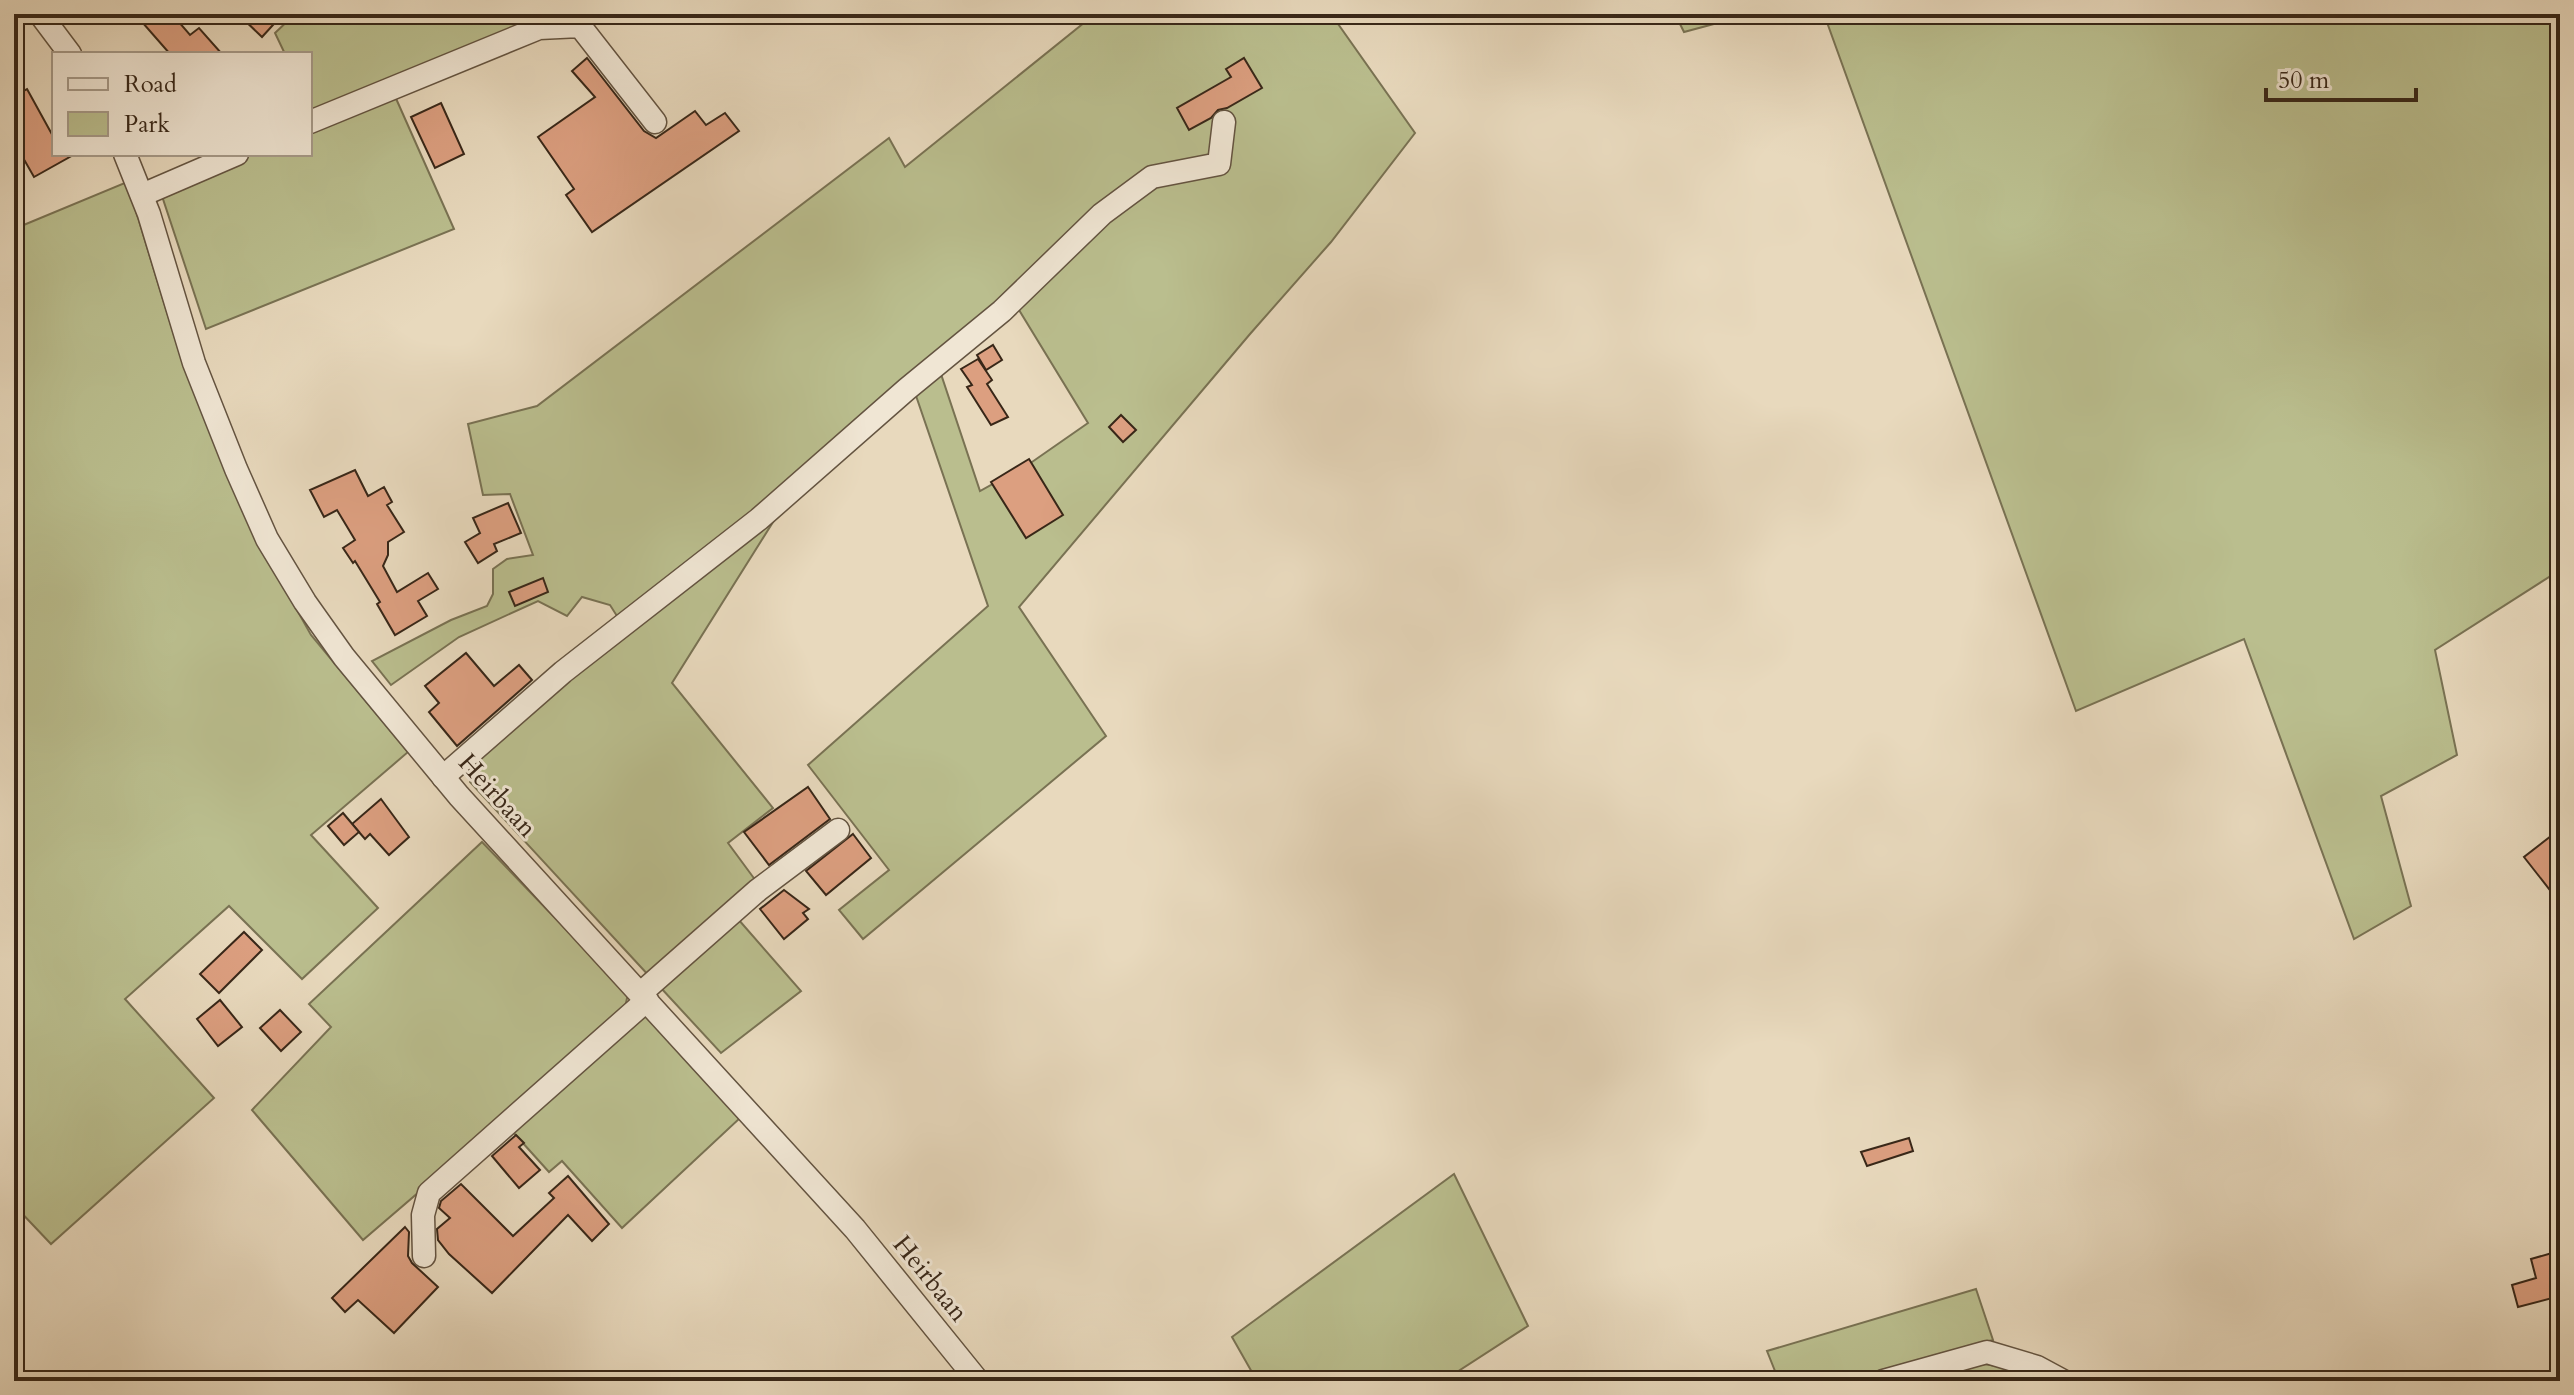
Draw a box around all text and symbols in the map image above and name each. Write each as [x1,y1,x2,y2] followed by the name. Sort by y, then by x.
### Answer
[52,52,312,156] legend
[2266,52,2416,102] scale bar
[2278,64,2330,97] text: 50 m
[124,68,177,101] text: Road
[124,108,170,141] text: Park
[451,746,545,845] street label: Heirbaan
[885,1228,976,1329] street label: Heirbaan

